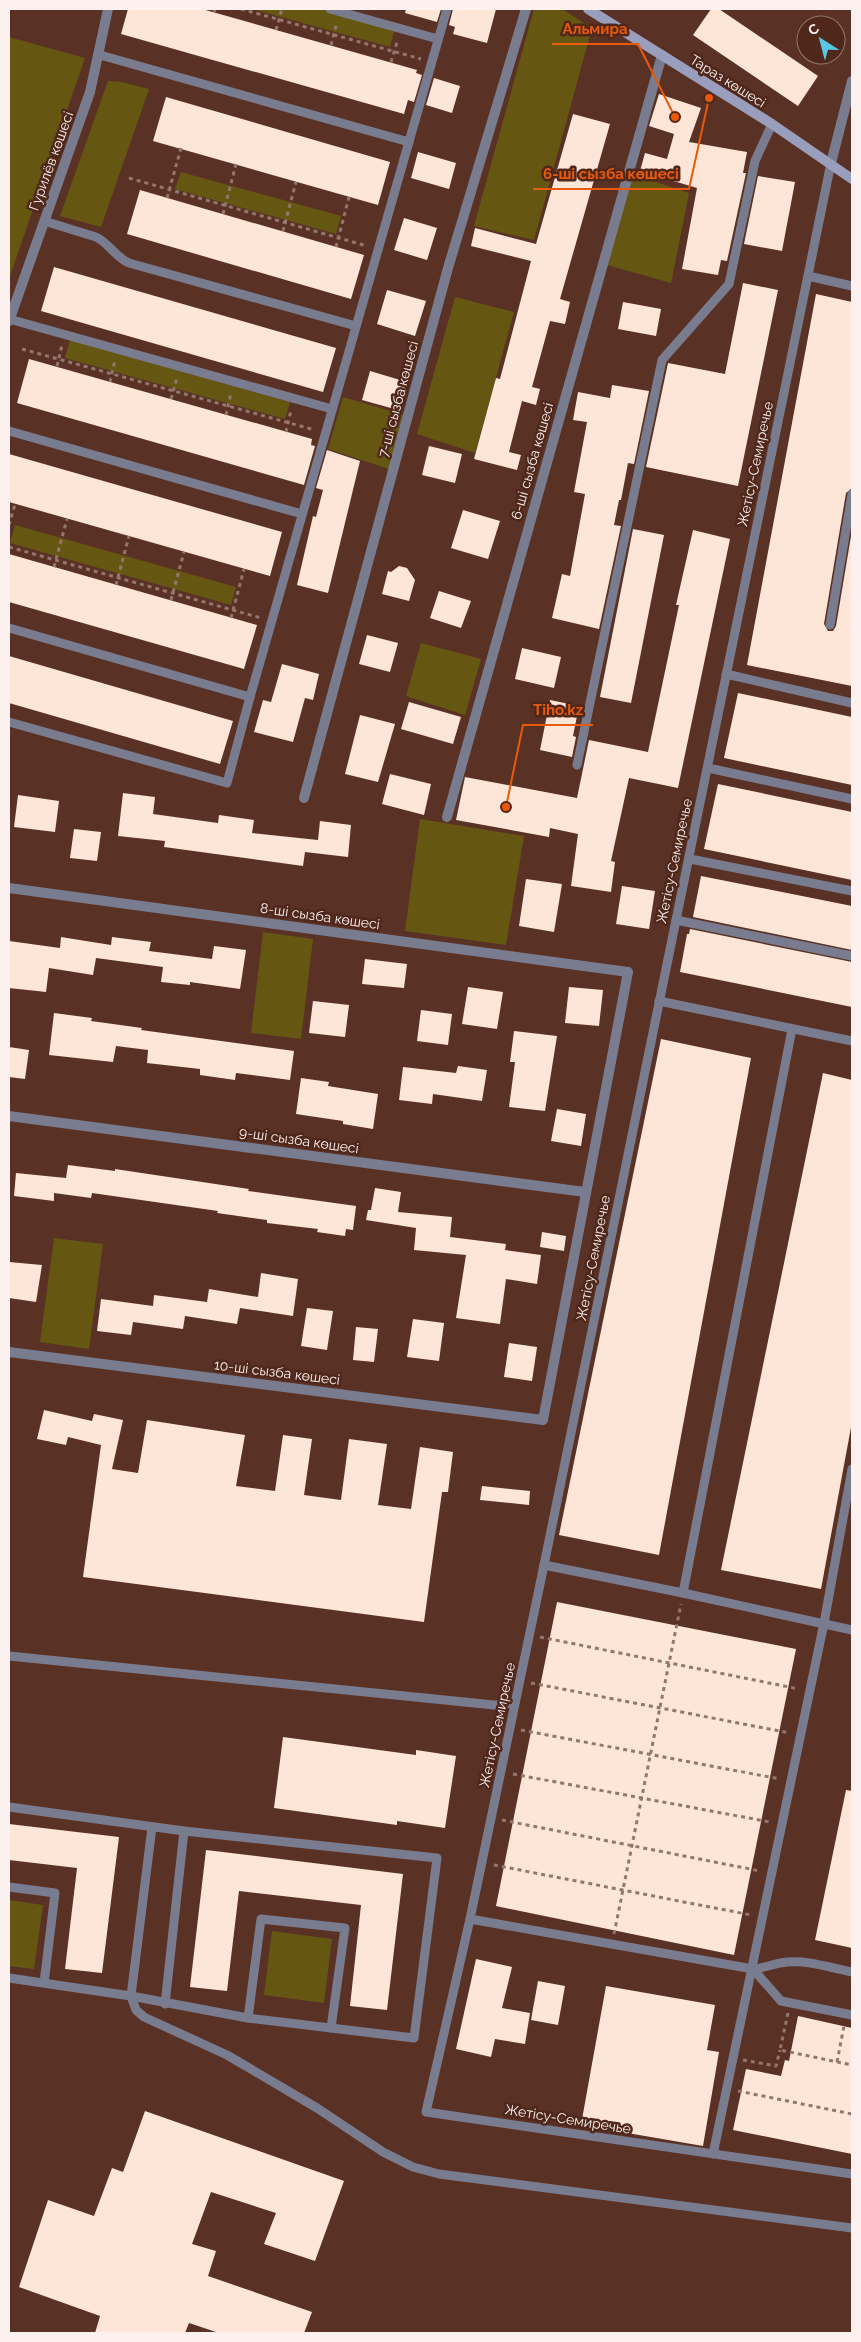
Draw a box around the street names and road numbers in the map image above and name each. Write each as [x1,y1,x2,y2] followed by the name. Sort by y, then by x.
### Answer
[687,51,769,111] street label: Тараз көшесі
[26,109,76,213] street label: Гурилёв көшесі
[375,339,421,459] street label: 7-ші сызба көшесі
[734,400,776,528] street label: Жетісу-Семиречье
[508,401,556,521] street label: 6-ші сызба көшесі
[653,797,695,925] street label: Жетісу-Семиречье
[259,900,381,932] street label: 8-ші сызба көшесі
[238,1124,360,1156] street label: 9-ші сызба көшесі
[573,1194,613,1322] street label: Жетісу-Семиречье
[213,1356,341,1388] street label: 10-ші сызба көшесі
[476,1661,518,1789] street label: Жетісу-Семиречье
[504,2101,632,2137] street label: Жетісу-Семиречье

